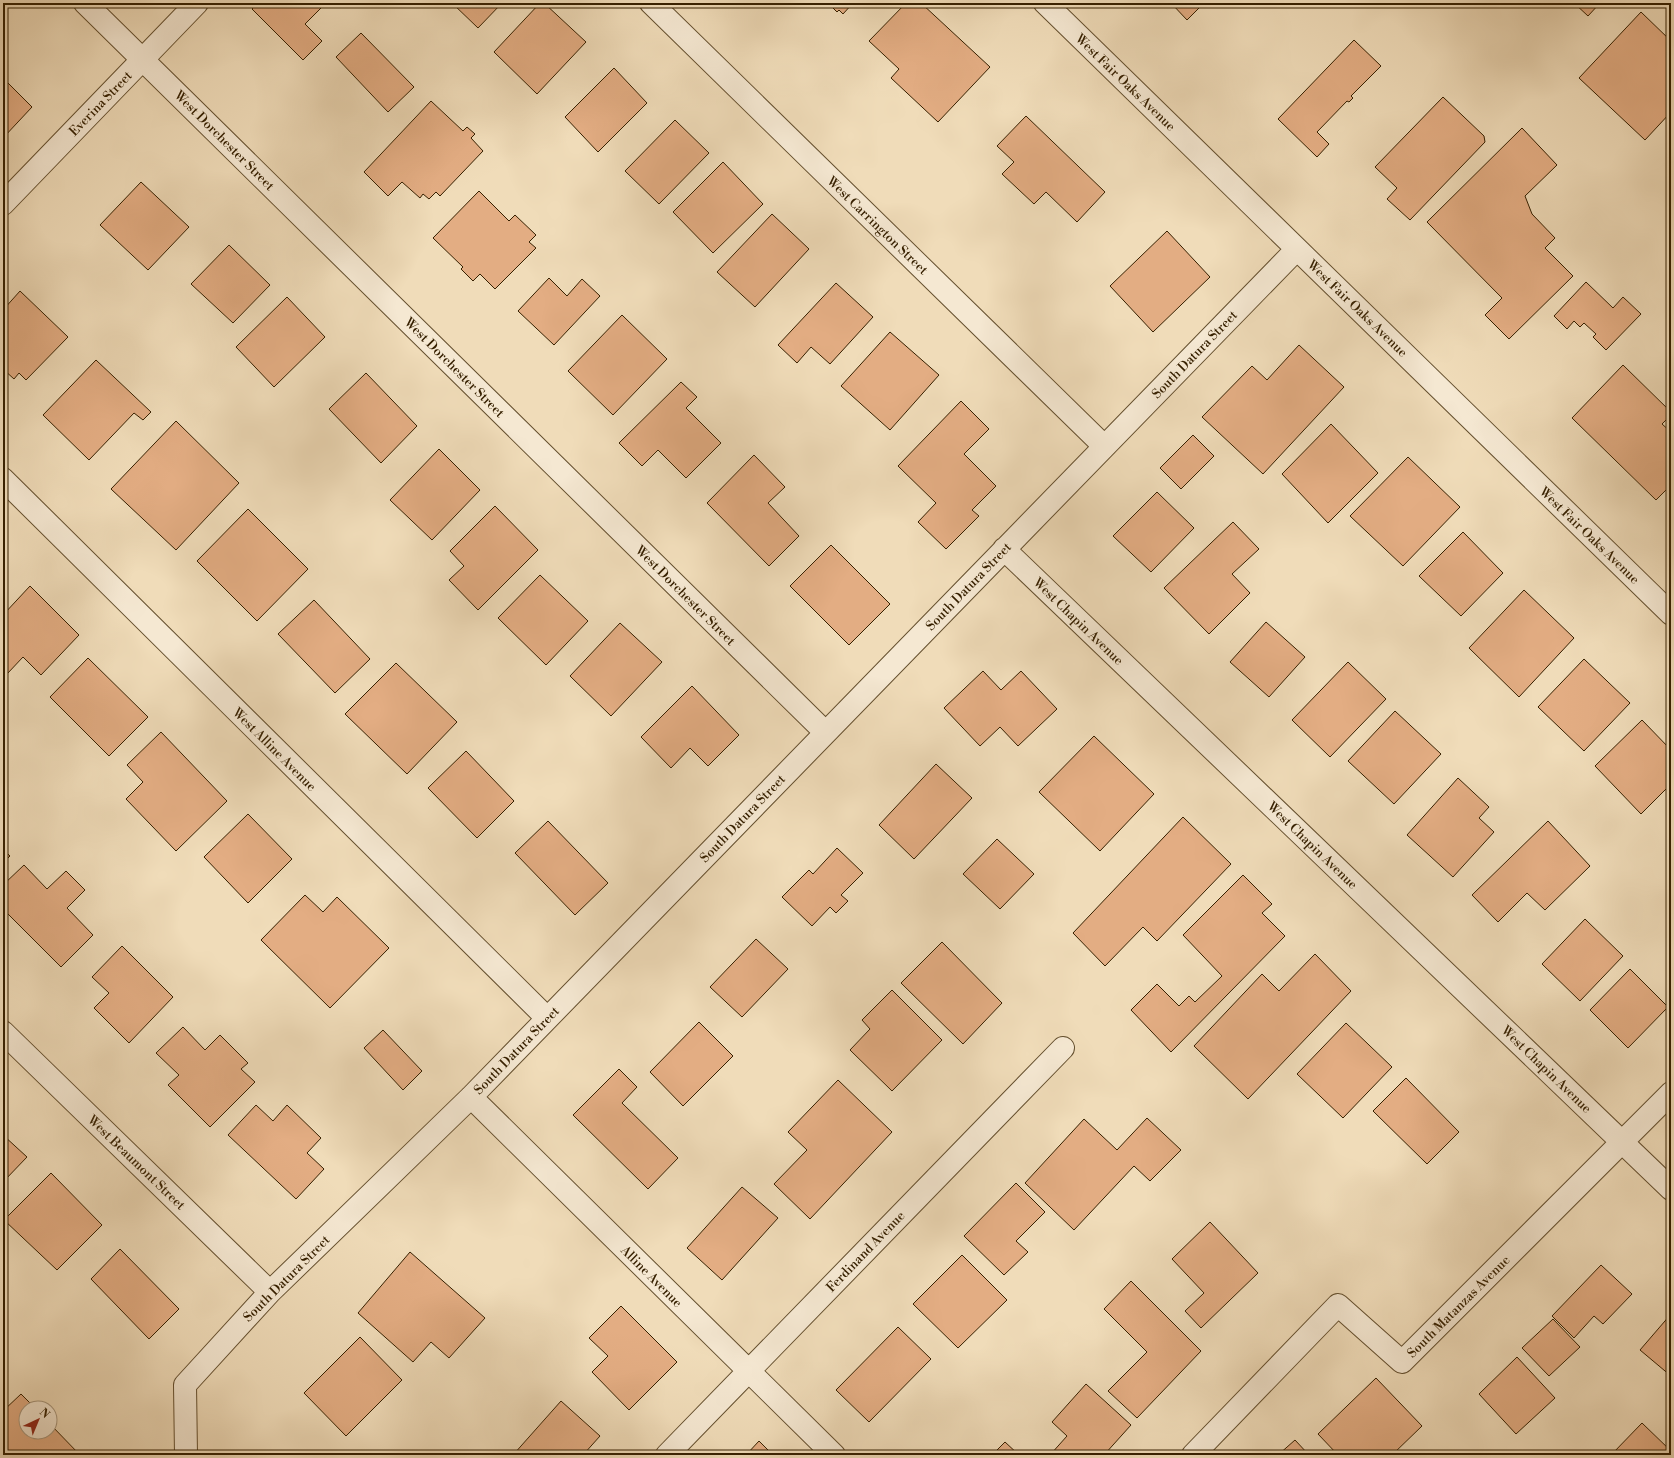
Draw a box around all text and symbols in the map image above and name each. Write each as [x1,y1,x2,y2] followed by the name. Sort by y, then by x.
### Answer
[1071,30,1179,135] street label: West Fair Oaks Avenue
[66,68,136,139] street label: Everina Street
[170,87,278,194] street label: West Dorchester Street
[823,173,931,278] street label: West Carrington Street
[1303,256,1411,361] street label: West Fair Oaks Avenue
[1149,307,1241,402] street label: South Datura Street
[400,314,508,421] street label: West Dorchester Street
[1535,483,1643,588] street label: West Fair Oaks Avenue
[923,539,1015,634] street label: South Datura Street
[631,542,739,649] street label: West Dorchester Street
[1029,574,1127,669] street label: West Chapin Avenue
[229,704,320,795] street label: West Alline Avenue
[697,771,789,866] street label: South Datura Street
[1263,798,1361,893] street label: West Chapin Avenue
[471,1003,563,1098] street label: South Datura Street
[1497,1022,1595,1117] street label: West Chapin Avenue
[84,1111,189,1214] street label: West Beaumont Street
[823,1208,909,1296] street label: Ferdinand Avenue
[240,1232,334,1325] street label: South Datura Street
[616,1242,686,1311] street label: Alline Avenue
[1404,1252,1514,1361] street label: South Matanzas Avenue
[18,1400,58,1440] north arrow
[36,1405,52,1422] text: N

